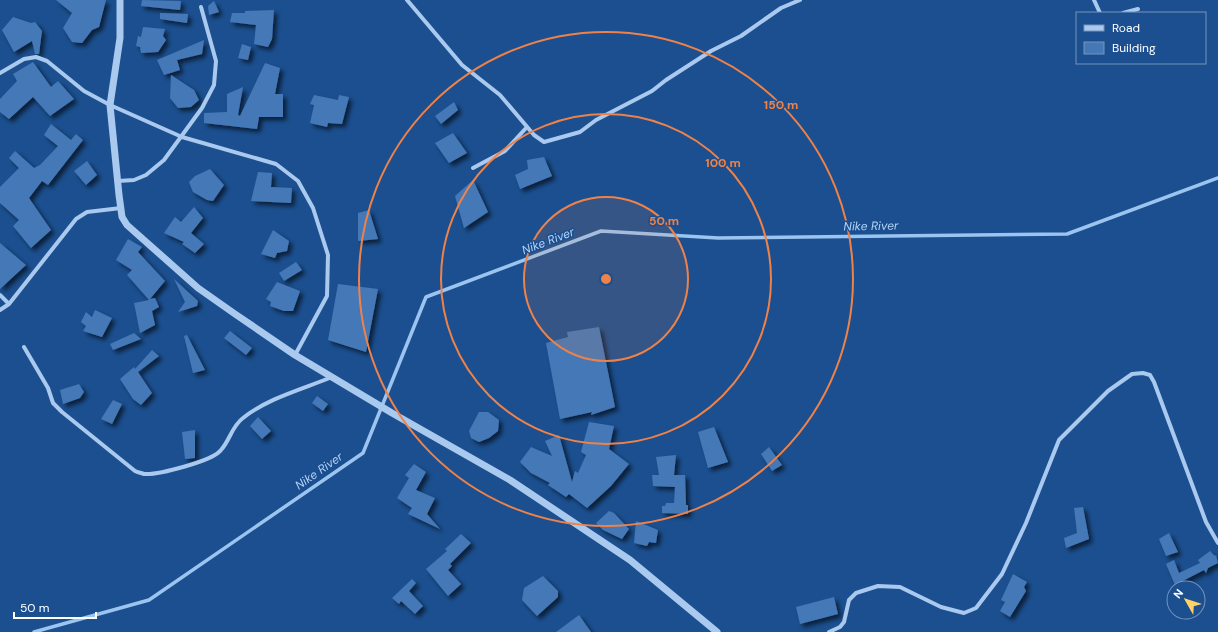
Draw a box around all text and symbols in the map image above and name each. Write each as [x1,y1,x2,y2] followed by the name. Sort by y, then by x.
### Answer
[1076,12,1206,64] legend
[1112,20,1140,36] text: Road
[1112,40,1156,56] text: Building
[764,97,798,113] text: 150 m
[705,155,741,171] text: 100 m
[649,213,679,229] text: 50 m
[843,218,899,234] water label: Nike River
[520,224,577,258] water label: Nike River
[599,272,613,286] centre of rings
[292,448,347,493] water label: Nike River
[1166,580,1206,620] north arrow
[1170,586,1186,601] text: N
[14,594,96,620] scale bar
[20,600,49,616] text: 50 m

